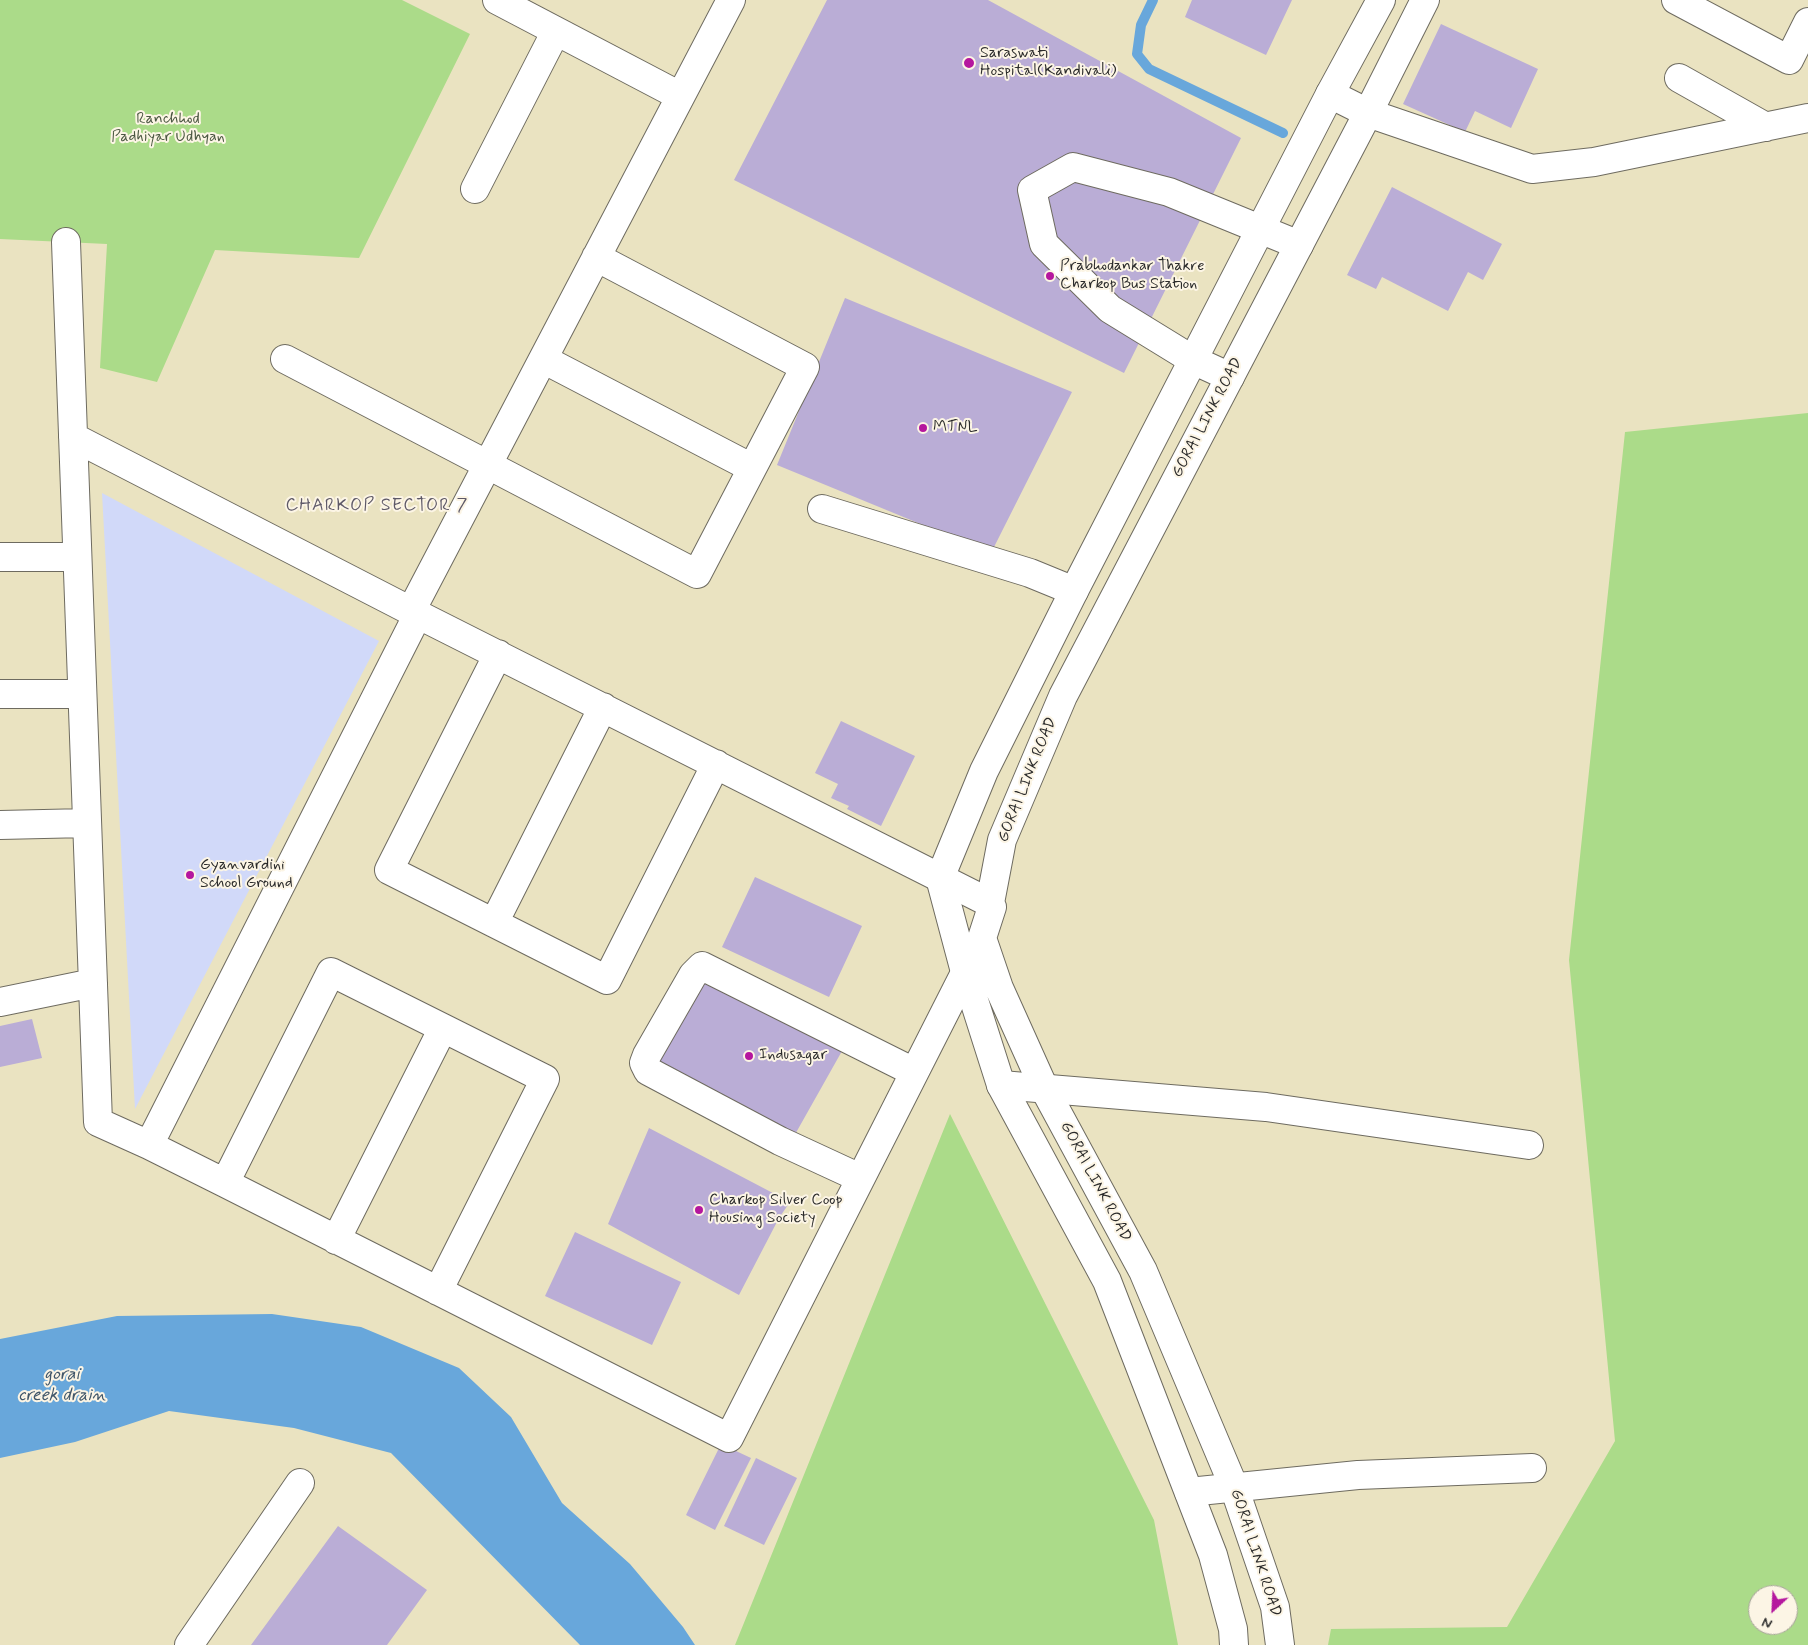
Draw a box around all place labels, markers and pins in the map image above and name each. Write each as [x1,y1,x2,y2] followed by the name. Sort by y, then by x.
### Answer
[980,44,1117,82] place label: Saraswati Hospital(Kandivali)
[962,56,976,70] marker: Saraswati Hospital(Kandivali)
[1060,257,1204,295] place label: Prabhodankar Thakre Charkop Bus Station
[1044,270,1056,282] marker: Prabhodankar Thakre Charkop Bus Station
[933,418,977,438] place label: MTNL
[917,422,929,434] marker: MTNL
[200,856,293,894] place label: Gyanvardini School Ground
[184,869,196,881] marker: Gyanvardini School Ground
[759,1046,827,1066] place label: Indusagar
[743,1050,755,1062] marker: Indusagar
[709,1191,843,1229] place label: Charkop Silver Coop Housing Society
[693,1204,705,1216] marker: Charkop Silver Coop Housing Society

